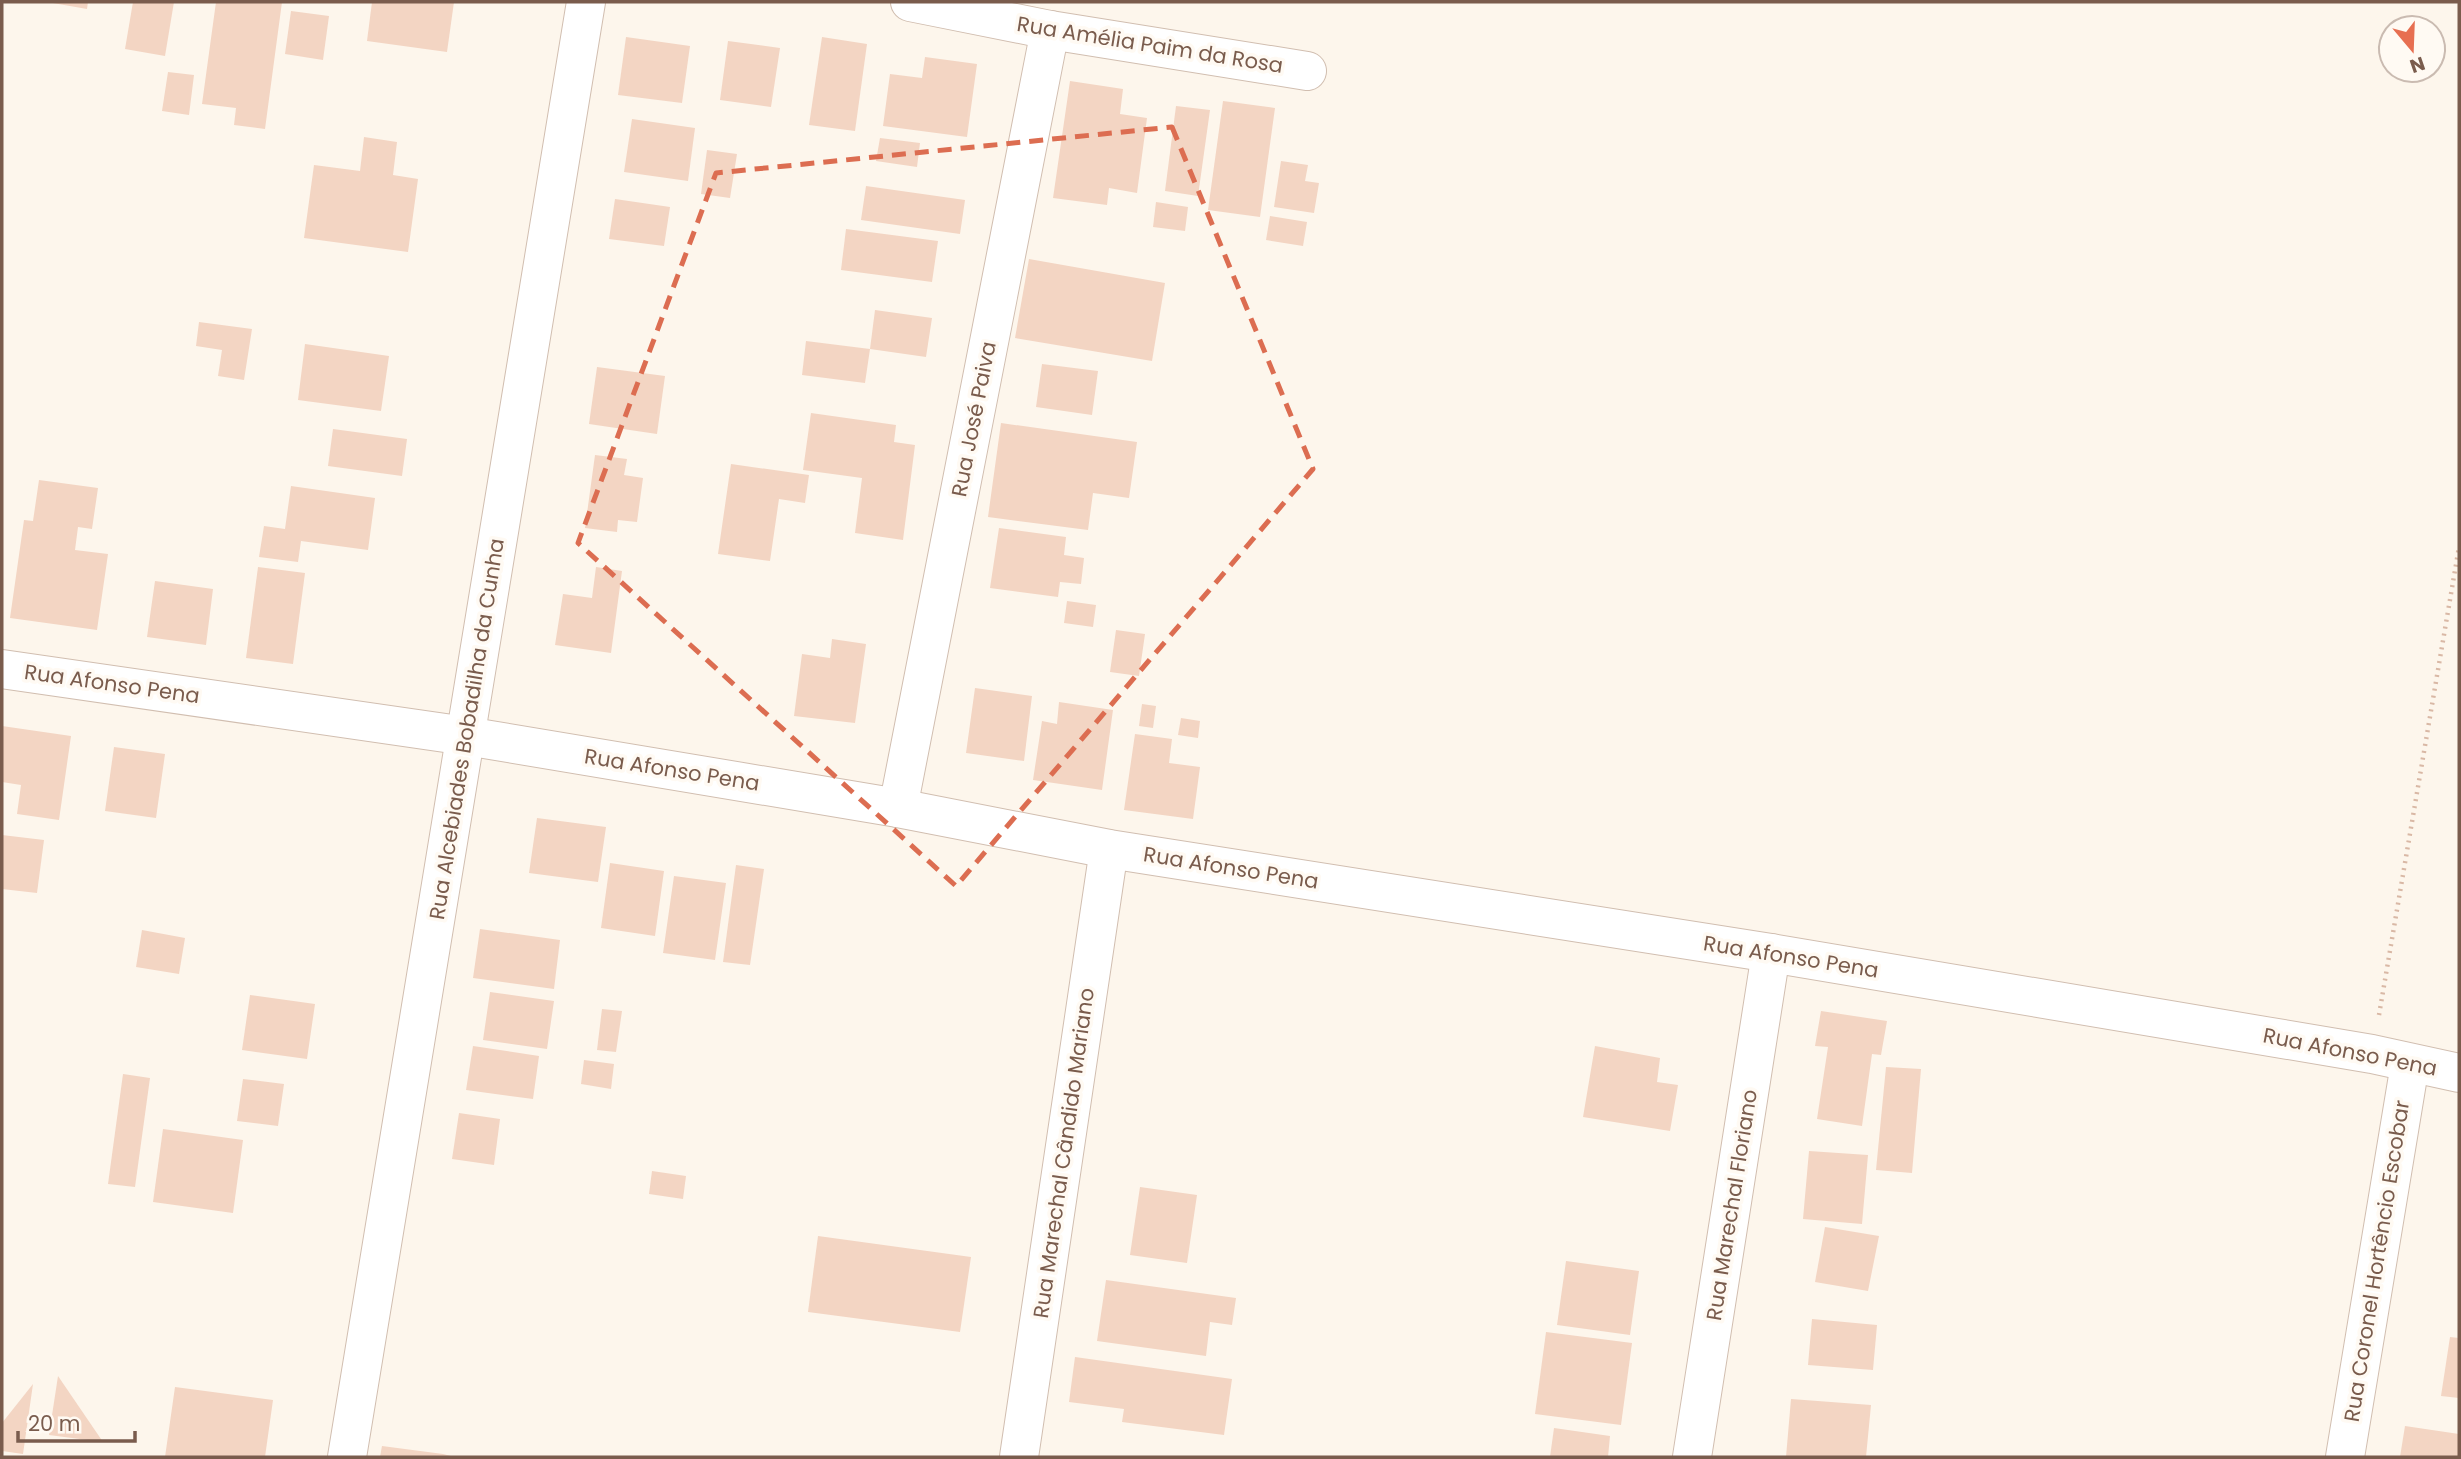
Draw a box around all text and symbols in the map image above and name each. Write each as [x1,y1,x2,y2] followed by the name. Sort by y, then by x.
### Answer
[1015,9,1285,80] street label: Rua Amélia Paim da Rosa
[2377,14,2447,84] north arrow
[2406,50,2429,80] text: N
[944,339,1003,499] street label: Rua José Paiva
[422,536,511,922] street label: Rua Alcebiades Bobadilha da Cunha
[23,657,202,710] street label: Rua Afonso Pena
[583,741,762,798] street label: Rua Afonso Pena
[1142,839,1321,896] street label: Rua Afonso Pena
[1702,928,1881,985] street label: Rua Afonso Pena
[1026,986,1101,1320] street label: Rua Marechal Cândido Mariano
[2261,1020,2440,1083] street label: Rua Afonso Pena
[1699,1087,1764,1323] street label: Rua Marechal Floriano
[2337,1098,2416,1424] street label: Rua Coronel Hortêncio Escobar
[18,1400,135,1444] scale bar
[28,1409,81,1438] text: 20 m

